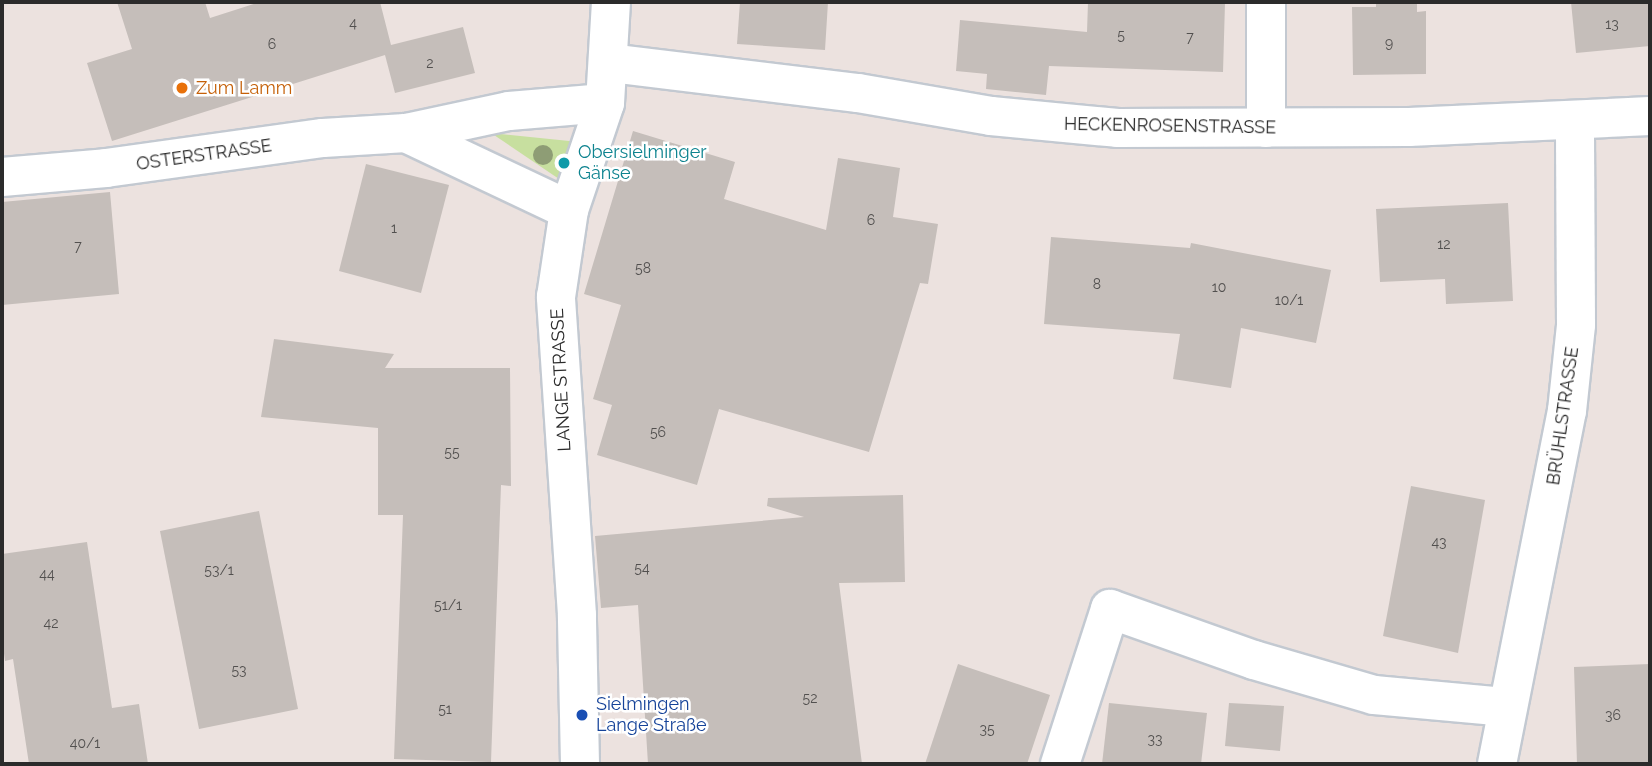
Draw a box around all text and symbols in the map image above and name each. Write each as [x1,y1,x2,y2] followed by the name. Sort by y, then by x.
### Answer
[349,15,357,31] house number: 4
[1605,16,1619,32] house number: 13
[1117,27,1125,43] house number: 5
[1186,29,1194,45] house number: 7
[1385,35,1393,51] house number: 9
[268,36,276,52] house number: 6
[426,55,434,71] house number: 2
[196,77,292,99] place label: Zum Lamm
[174,80,190,96] marker: Zum Lamm
[1064,113,1276,139] street label: HECKENROSENSTRASSE
[135,135,273,175] street label: OSTERSTRASSE
[578,142,707,184] place label: Obersielminger Gänse
[556,155,572,171] marker: Obersielminger Gänse
[867,212,875,228] house number: 6
[391,220,397,236] house number: 1
[1437,236,1451,252] house number: 12
[74,238,82,254] house number: 7
[635,260,651,276] house number: 58
[1093,276,1101,292] house number: 8
[1212,279,1226,295] house number: 10
[1275,292,1303,308] house number: 10/1
[546,308,576,452] street label: LANGE STRASSE
[1543,345,1583,487] street label: BRÜHLSTRASSE
[650,424,666,440] house number: 56
[444,444,460,460] house number: 55
[1431,534,1447,550] house number: 43
[634,560,650,576] house number: 54
[204,562,234,578] house number: 53/1
[39,566,55,582] house number: 44
[434,597,462,613] house number: 51/1
[44,615,58,631] house number: 42
[231,662,247,678] house number: 53
[803,690,817,706] house number: 52
[596,694,706,736] place label: Sielmingen Lange Straße
[438,701,452,717] house number: 51
[574,707,590,723] marker: Sielmingen Lange Straße
[1605,707,1621,723] house number: 36
[979,721,995,737] house number: 35
[1148,731,1162,747] house number: 33
[70,735,100,751] house number: 40/1

